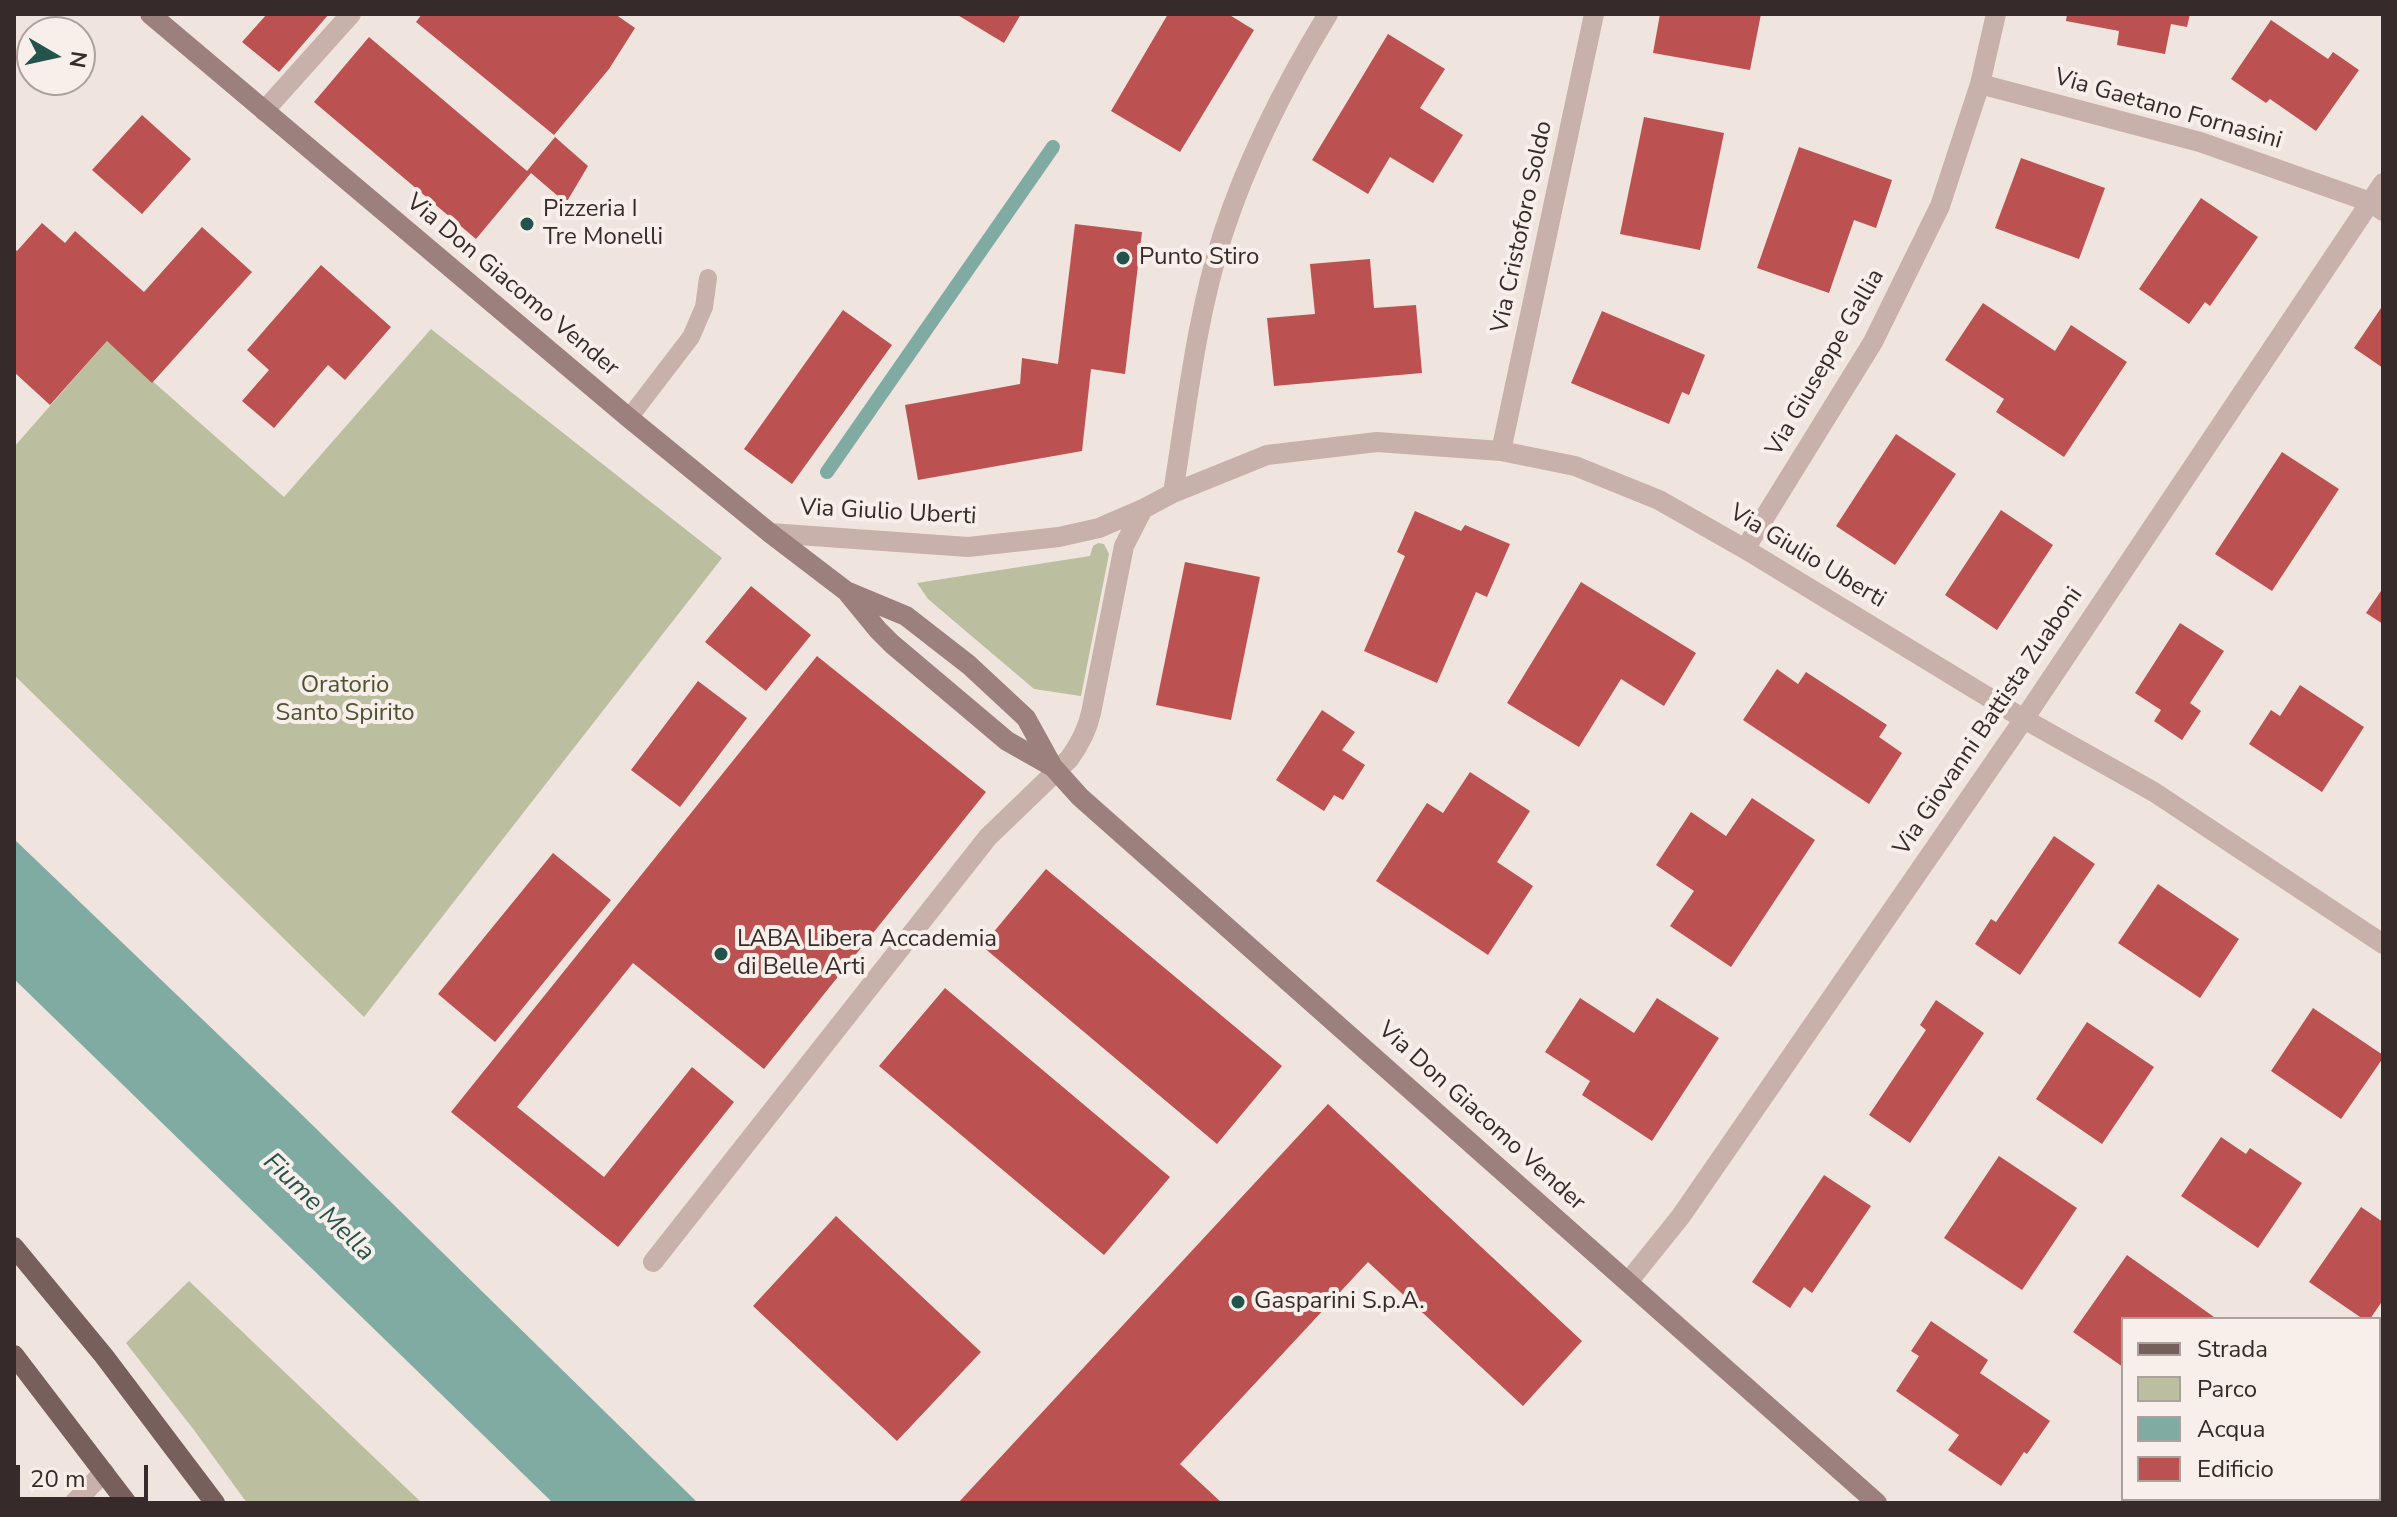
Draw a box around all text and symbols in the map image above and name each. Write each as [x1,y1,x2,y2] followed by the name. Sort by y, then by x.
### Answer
[16,16,96,96] north arrow
[62,49,94,70] text: N
[2051,64,2285,156] street label: Via Gaetano Fornasini
[1487,119,1559,335] street label: Via Cristoforo Soldo
[400,189,624,383] street label: Via Don Giacomo Vender
[543,196,663,252] place label: Pizzeria I Tre Monelli
[518,215,536,233] marker: Pizzeria I Tre Monelli
[1139,244,1259,272] place label: Punto Stiro
[1114,249,1132,267] marker: Punto Stiro
[1761,264,1891,462] street label: Via Giuseppe Gallia
[799,494,977,532] street label: Via Giulio Uberti
[1724,499,1890,615] street label: Via Giulio Uberti
[1888,582,2090,862] street label: Via Giovanni Battista Zuaboni
[275,672,415,728] park label: Oratorio Santo Spirito
[737,926,997,982] place label: LABA Libera Accademia di Belle Arti
[712,945,730,963] marker: LABA Libera Accademia di Belle Arti
[1371,1016,1591,1218] street label: Via Don Giacomo Vender
[256,1147,380,1269] water label: Fiume Mella
[1254,1288,1425,1316] place label: Gasparini S.p.A.
[1229,1293,1247,1311] marker: Gasparini S.p.A.
[2121,1317,2381,1501] legend
[2197,1333,2268,1365] text: Strada
[2197,1373,2257,1405] text: Parco
[2197,1413,2265,1445] text: Acqua
[20,1449,152,1499] scale bar
[2197,1453,2274,1485] text: Edificio
[30,1463,86,1495] text: 20 m

